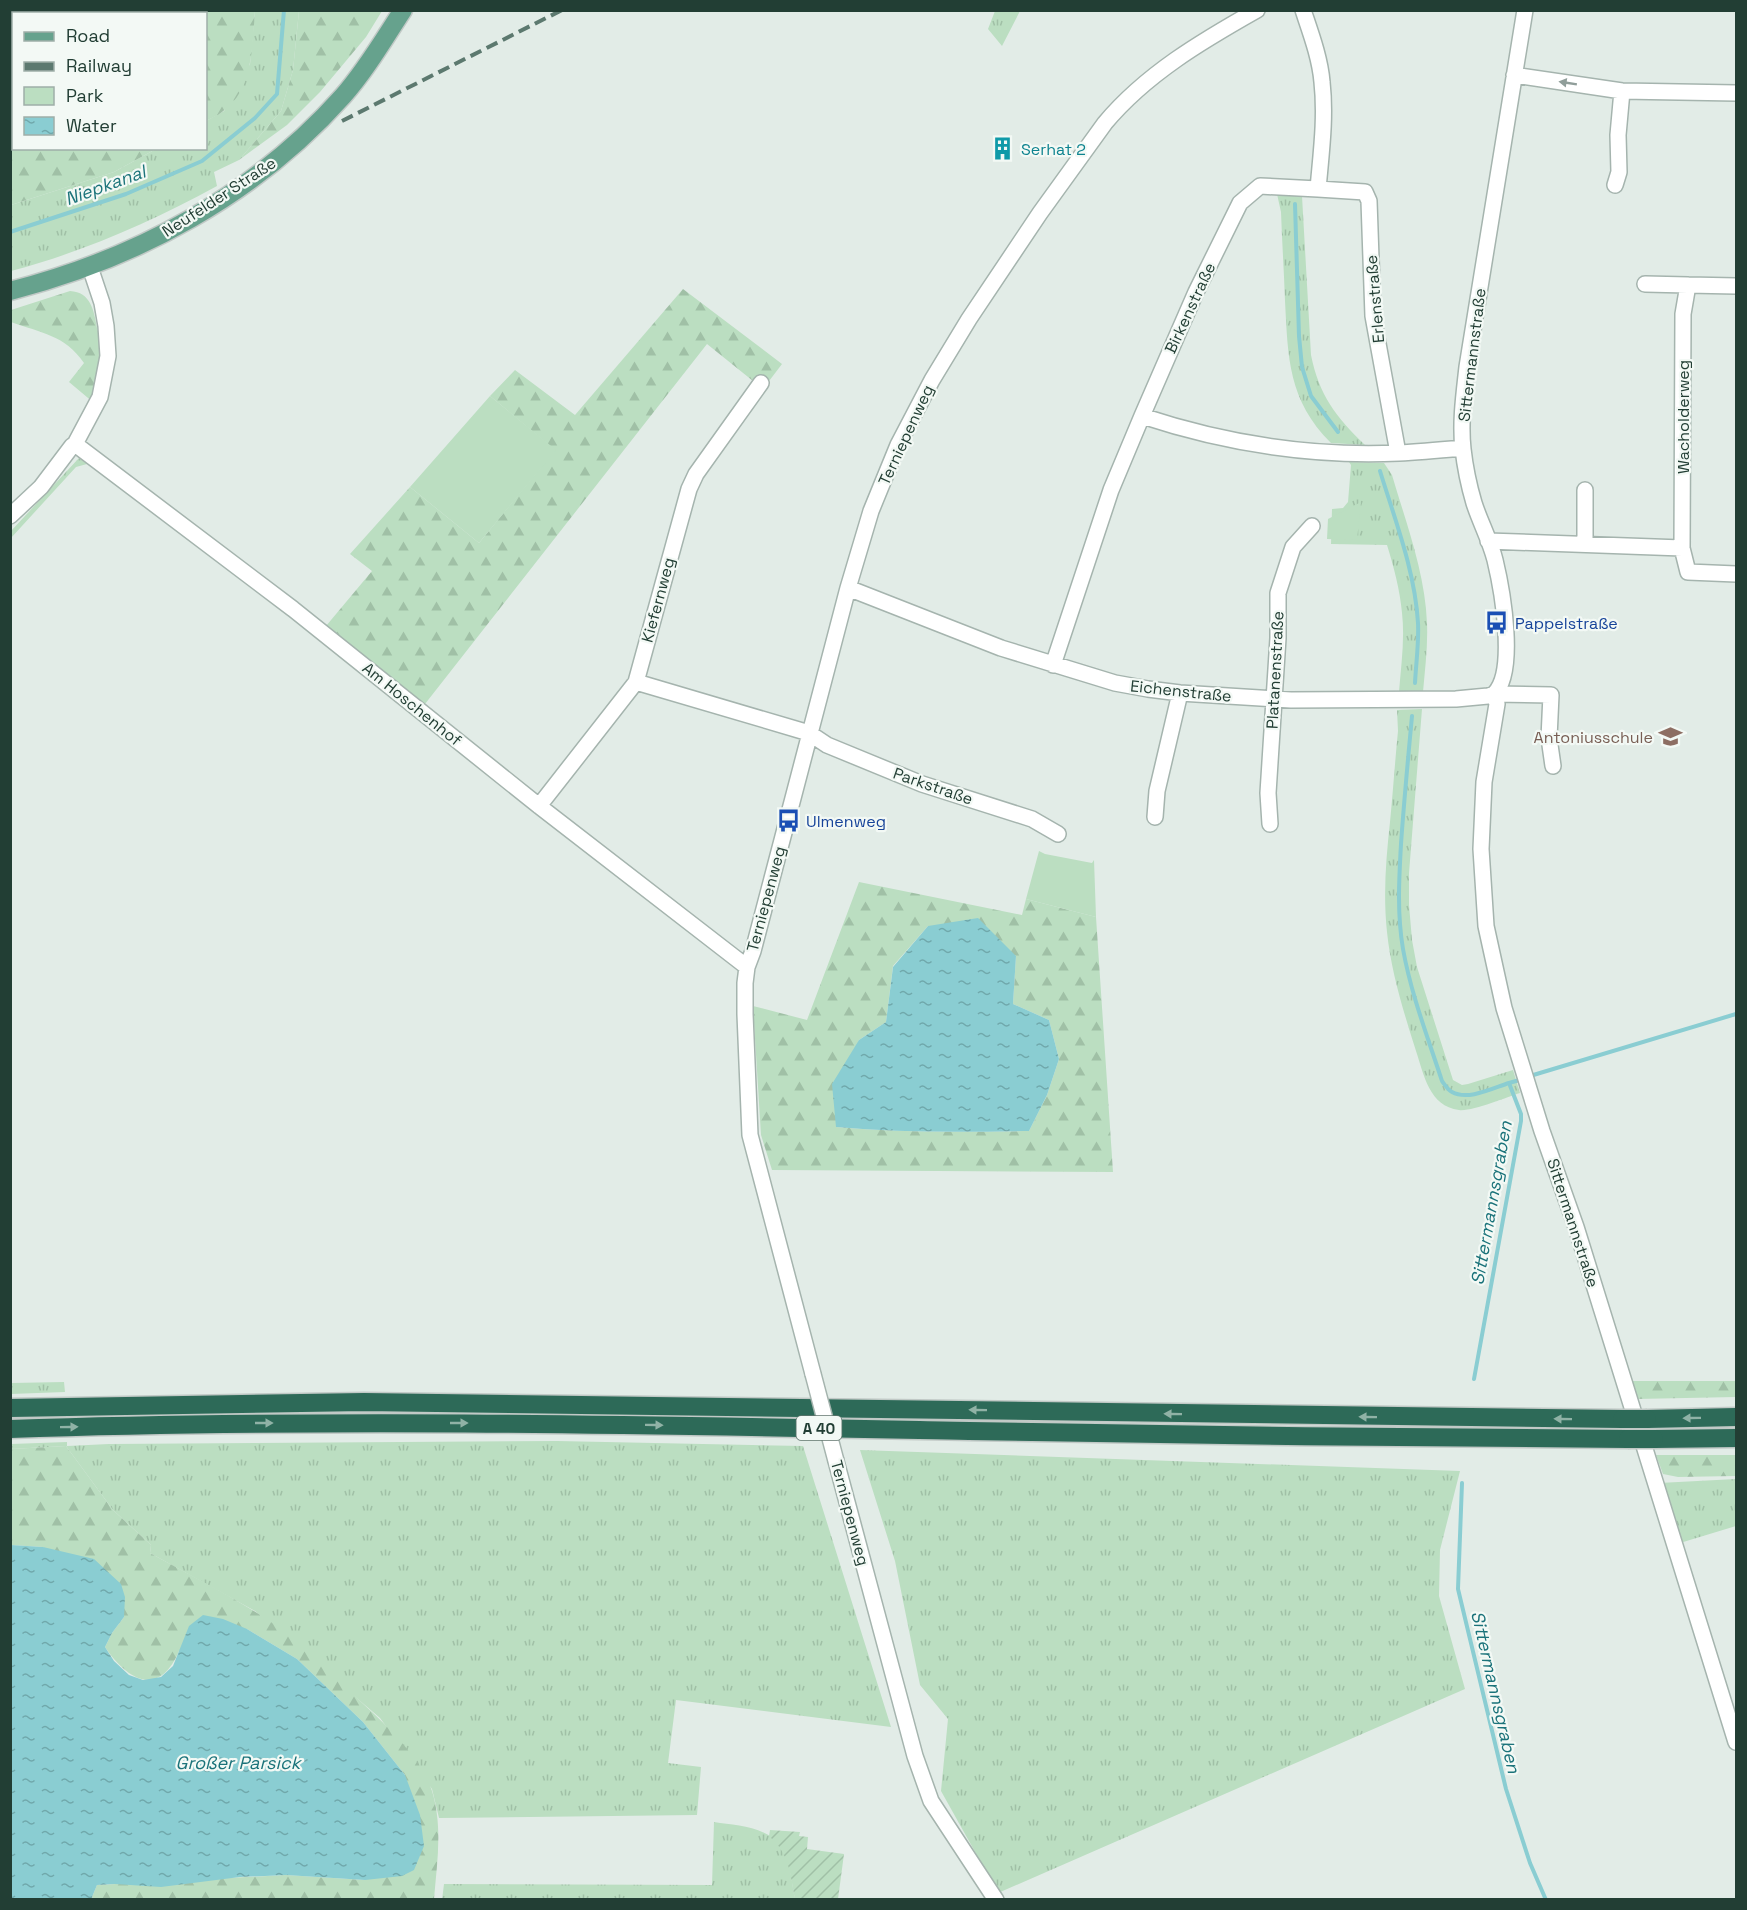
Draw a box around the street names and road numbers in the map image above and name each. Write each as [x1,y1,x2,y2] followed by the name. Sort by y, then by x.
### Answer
[158,152,280,242] street label: Neufelder Straße
[1361,254,1389,344] street label: Erlenstraße
[1160,259,1220,357] street label: Birkenstraße
[1453,287,1491,423] street label: Sittermannstraße
[1673,360,1694,474] street label: Wacholderweg
[874,381,938,489] street label: Terniepenweg
[637,555,679,645] street label: Kiefernweg
[1261,611,1289,729] street label: Platanenstraße
[358,657,466,751] street label: Am Hoschenhof
[1129,675,1233,707] street label: Eichenstraße
[890,763,976,809] street label: Parkstraße
[742,844,790,954] street label: Terniepenweg
[1542,1156,1604,1290] street label: Sittermannstraße
[796,1416,842,1440] road number: A 40
[826,1458,874,1568] street label: Terniepenweg

